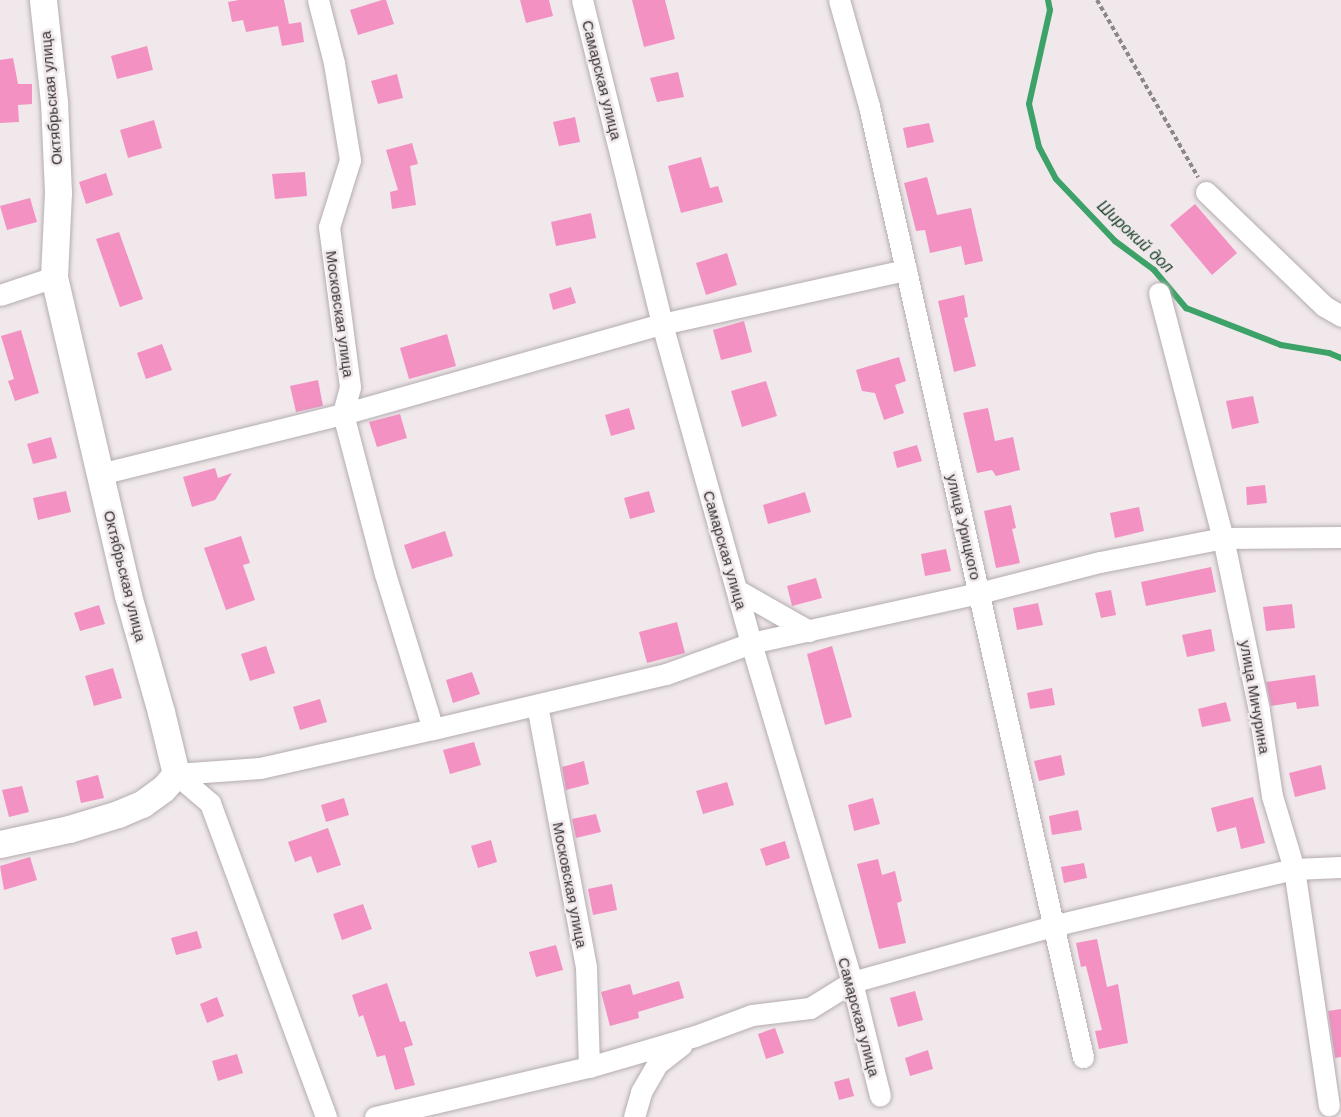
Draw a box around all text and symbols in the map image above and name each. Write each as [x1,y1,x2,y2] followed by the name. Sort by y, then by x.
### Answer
[578,18,626,142] street label: Самарская улица
[36,30,66,166] street label: Октябрьская улица
[1093,197,1177,277] water label: Широкий дол
[322,250,358,378] street label: Московская улица
[943,472,985,582] street label: улица Урицкого
[699,489,751,611] street label: Самарская улица
[100,509,150,643] street label: Октябрьская улица
[1236,639,1274,755] street label: улица Мичурина
[549,821,591,949] street label: Московская улица
[834,955,884,1079] street label: Самарская улица

